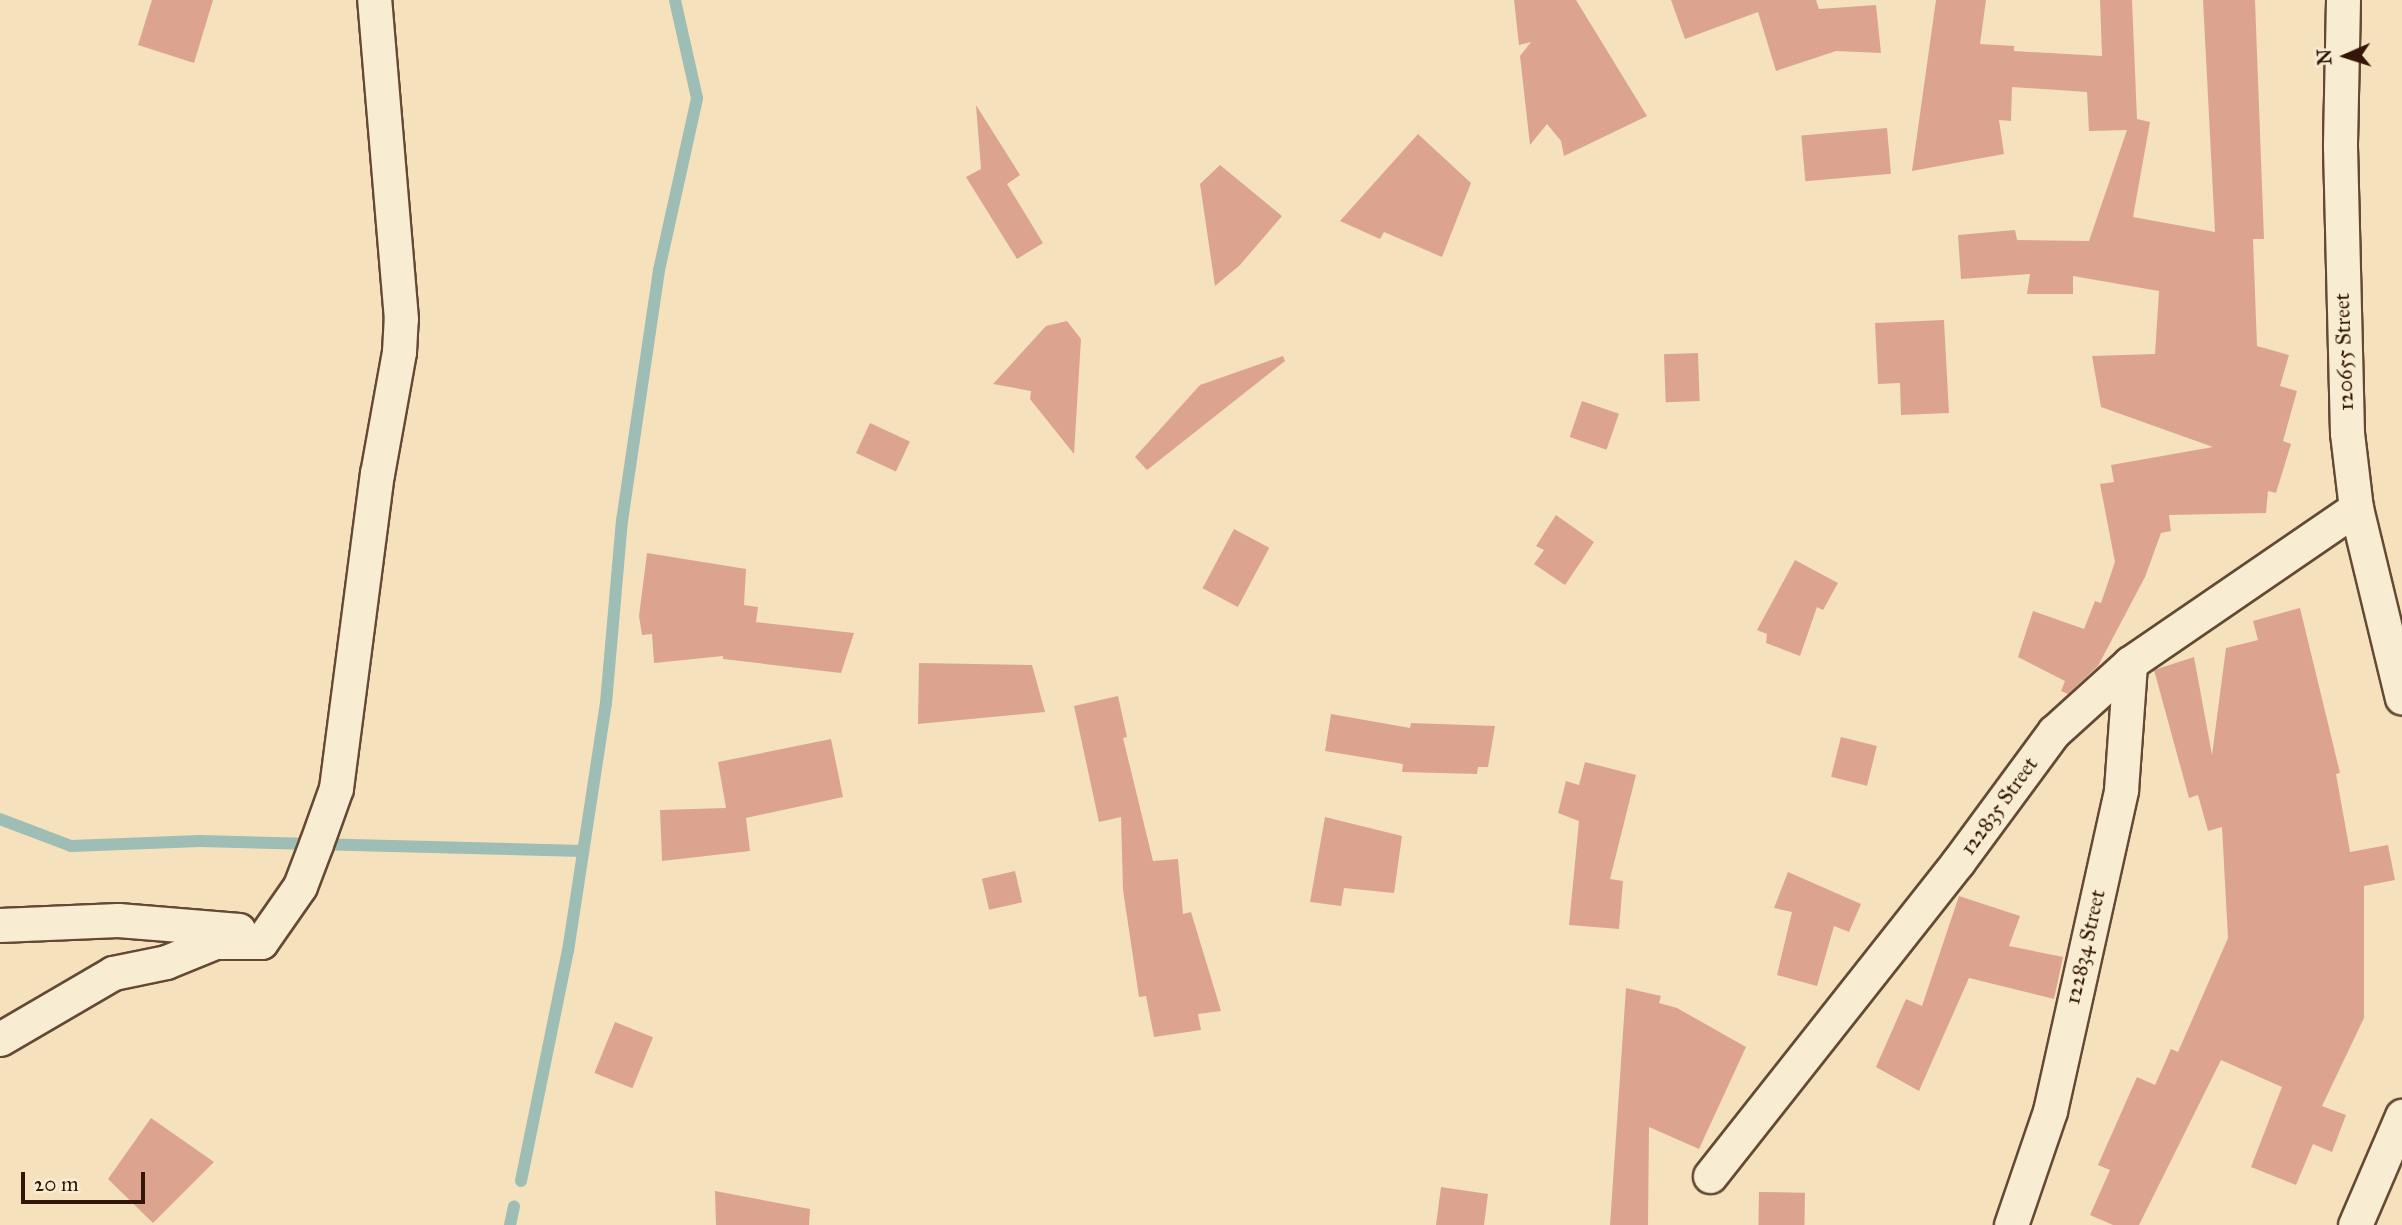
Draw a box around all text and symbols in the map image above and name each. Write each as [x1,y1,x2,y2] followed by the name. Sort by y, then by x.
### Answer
[2311,21,2381,91] north arrow
[2313,48,2336,66] text: N
[2329,293,2359,411] street label: 120655 Street
[1955,752,2043,860] street label: 122835 Street
[2060,887,2110,1007] street label: 122834 Street
[24,1158,149,1202] scale bar
[34,1171,79,1197] text: 20 m

